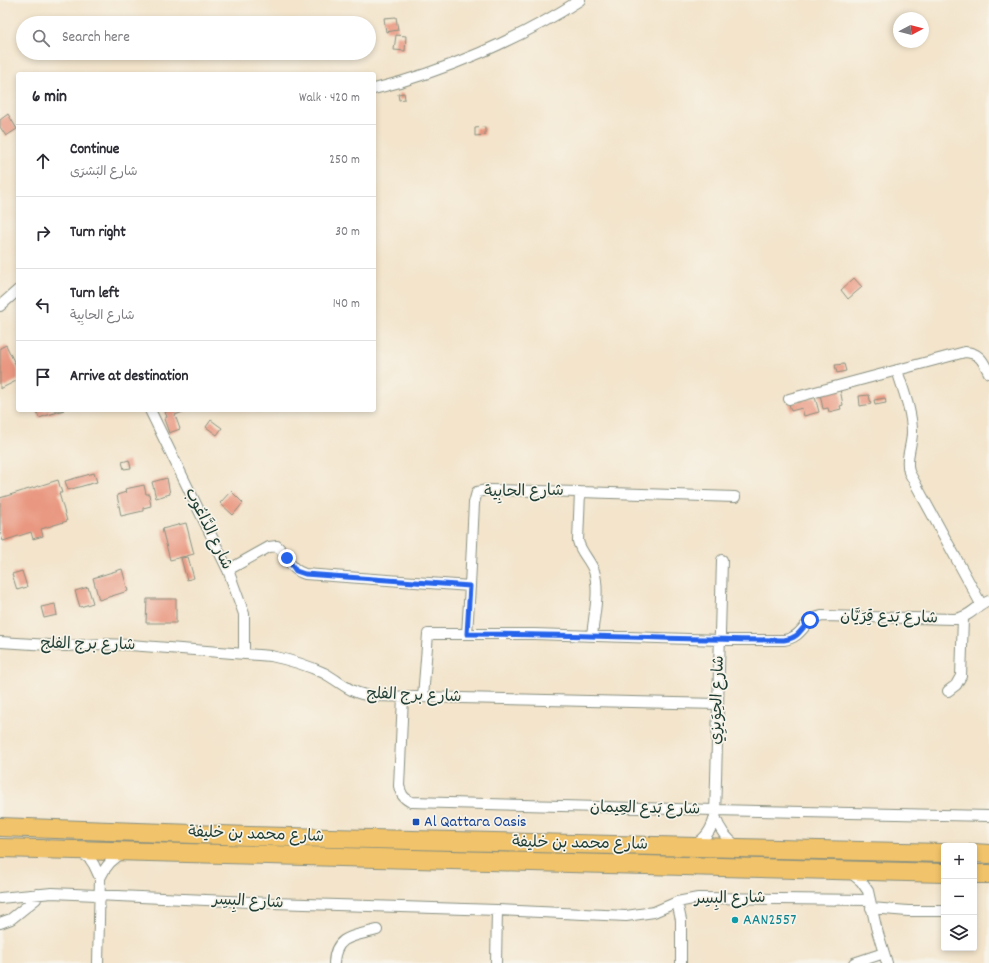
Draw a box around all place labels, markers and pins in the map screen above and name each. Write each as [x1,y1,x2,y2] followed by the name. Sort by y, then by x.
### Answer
[424,811,527,834] place label: Al Qattara Oasis
[411,817,421,827] marker: Al Qattara Oasis
[743,909,796,932] place label: AAN2557
[730,915,740,925] marker: AAN2557

